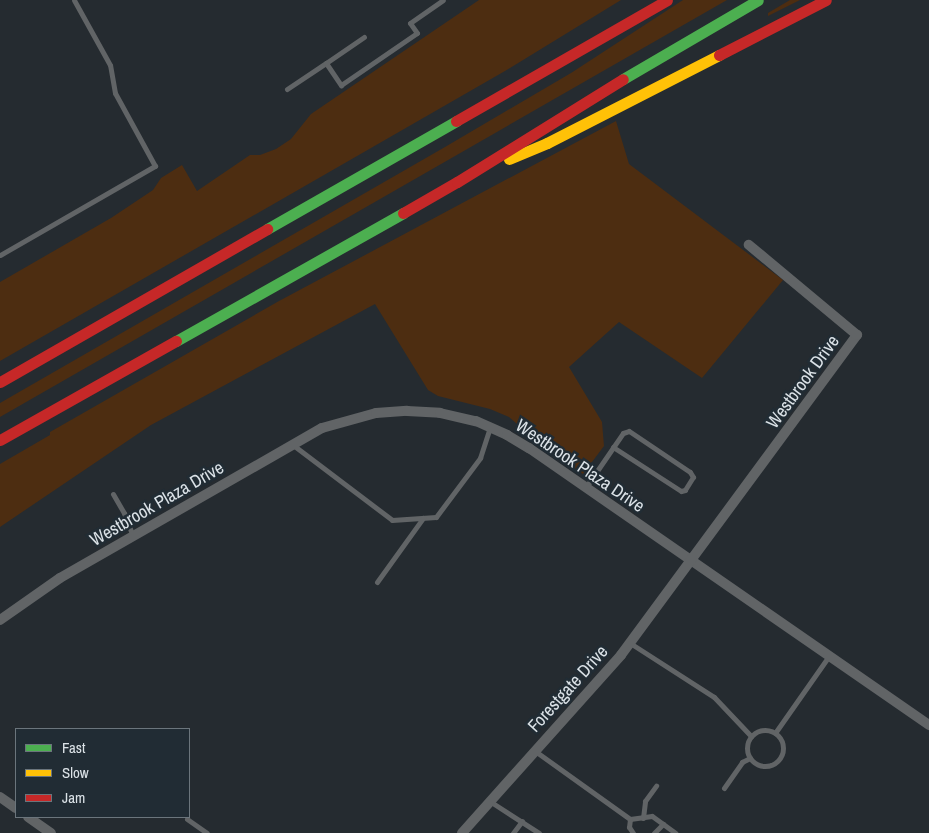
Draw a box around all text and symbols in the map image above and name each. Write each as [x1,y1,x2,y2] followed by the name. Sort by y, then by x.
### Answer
[762,331,844,433] street label: Westbrook Drive
[512,415,648,517] street label: Westbrook Plaza Drive
[86,457,228,551] street label: Westbrook Plaza Drive
[523,641,613,737] street label: Forestgate Drive
[15,728,190,818] legend
[62,737,85,758] text: Fast
[62,762,89,783] text: Slow
[62,787,85,808] text: Jam

